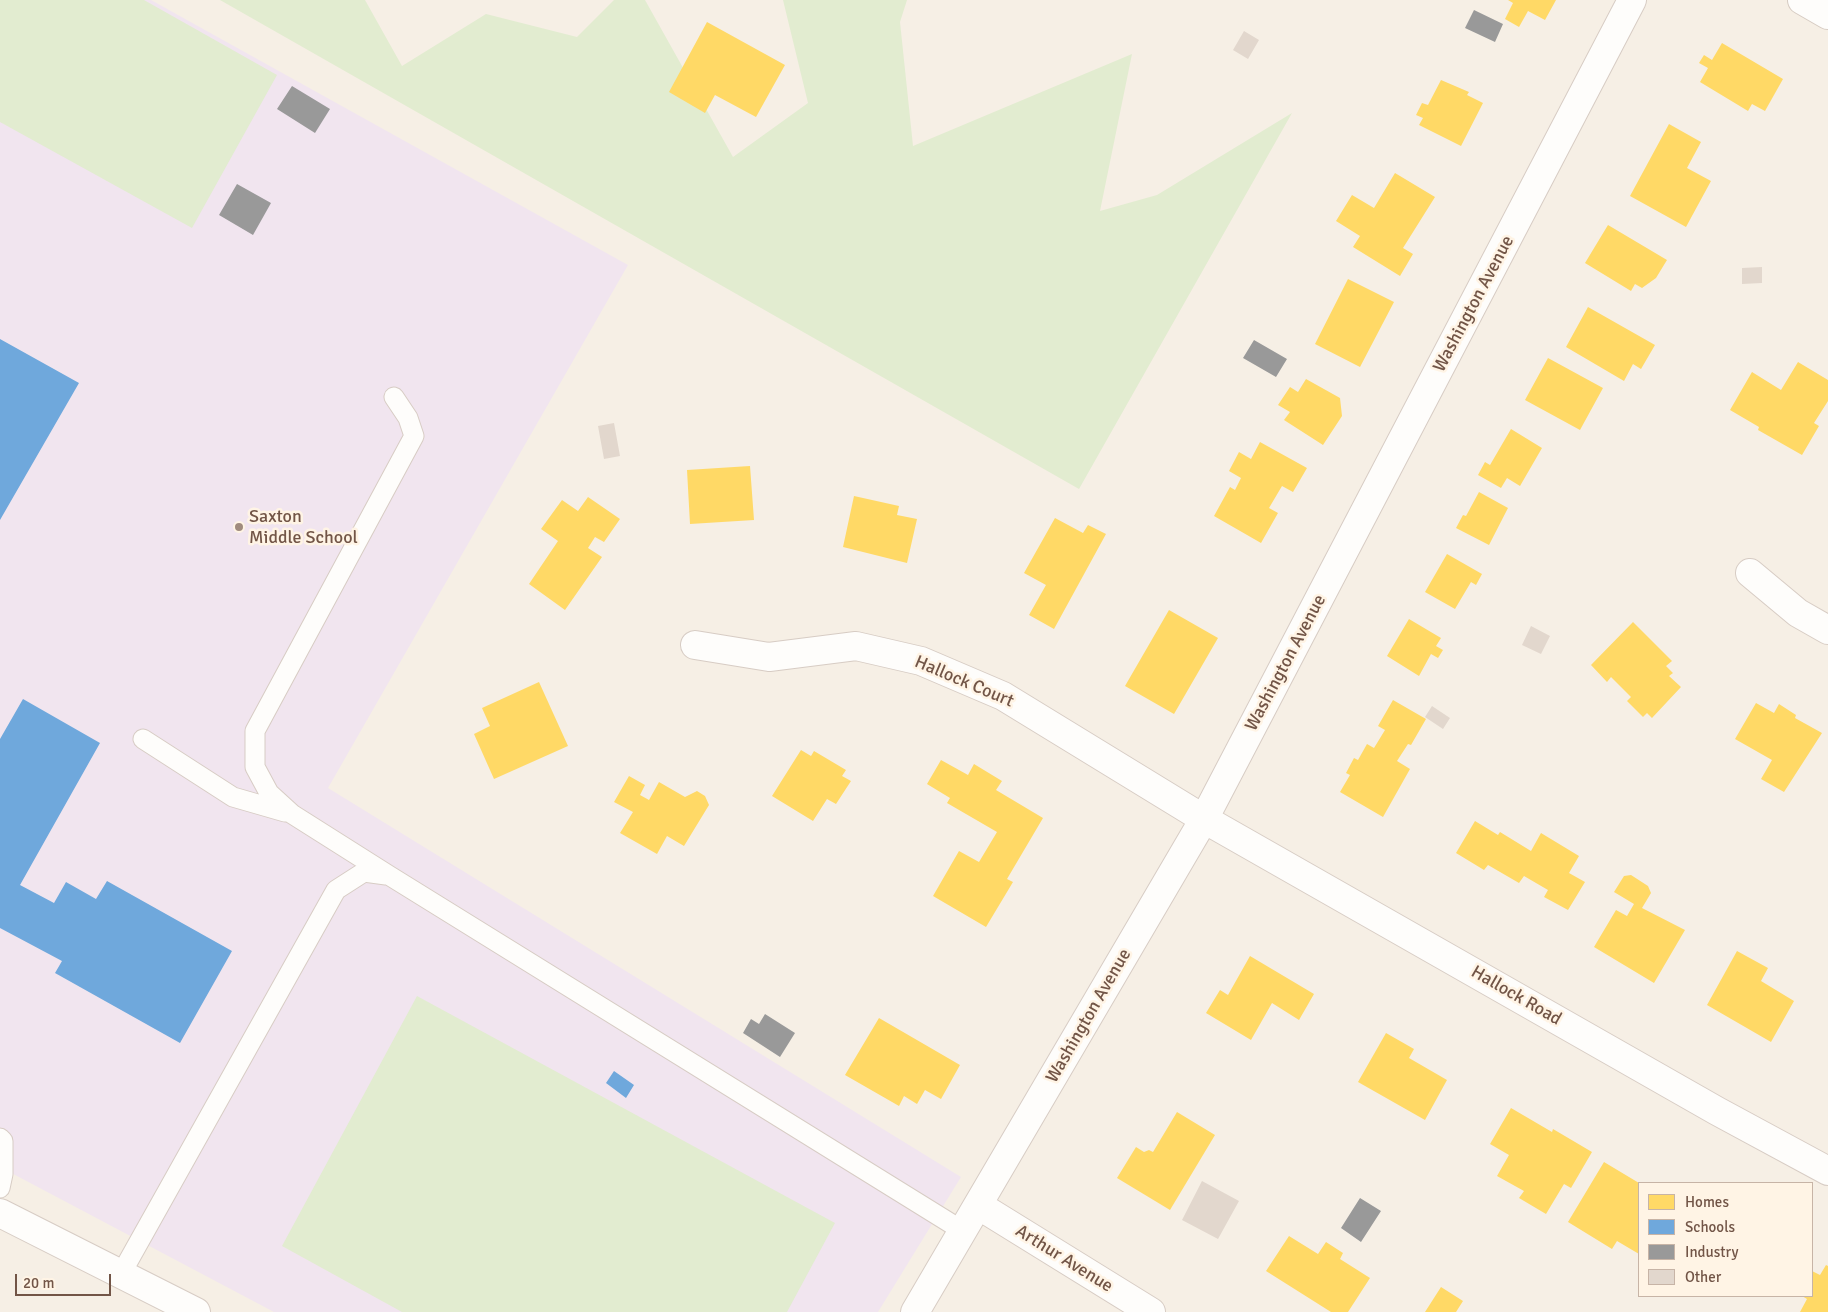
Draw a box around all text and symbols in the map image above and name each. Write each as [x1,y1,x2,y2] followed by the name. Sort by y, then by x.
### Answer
[1429,232,1519,376] street label: Washington Avenue
[249,506,358,548] place label: Saxton Middle School
[233,521,245,533] marker: Saxton Middle School
[1241,591,1331,735] street label: Washington Avenue
[911,651,1017,713] street label: Hallock Court
[1042,945,1136,1087] street label: Washington Avenue
[1467,961,1565,1031] street label: Hallock Road
[1638,1182,1813,1297] legend
[1685,1193,1729,1211] text: Homes
[1685,1218,1735,1236] text: Schools
[1011,1220,1117,1298] street label: Arthur Avenue
[1685,1243,1738,1261] text: Industry
[18,1264,114,1296] scale bar
[1685,1268,1721,1286] text: Other
[23,1274,54,1292] text: 20 m

